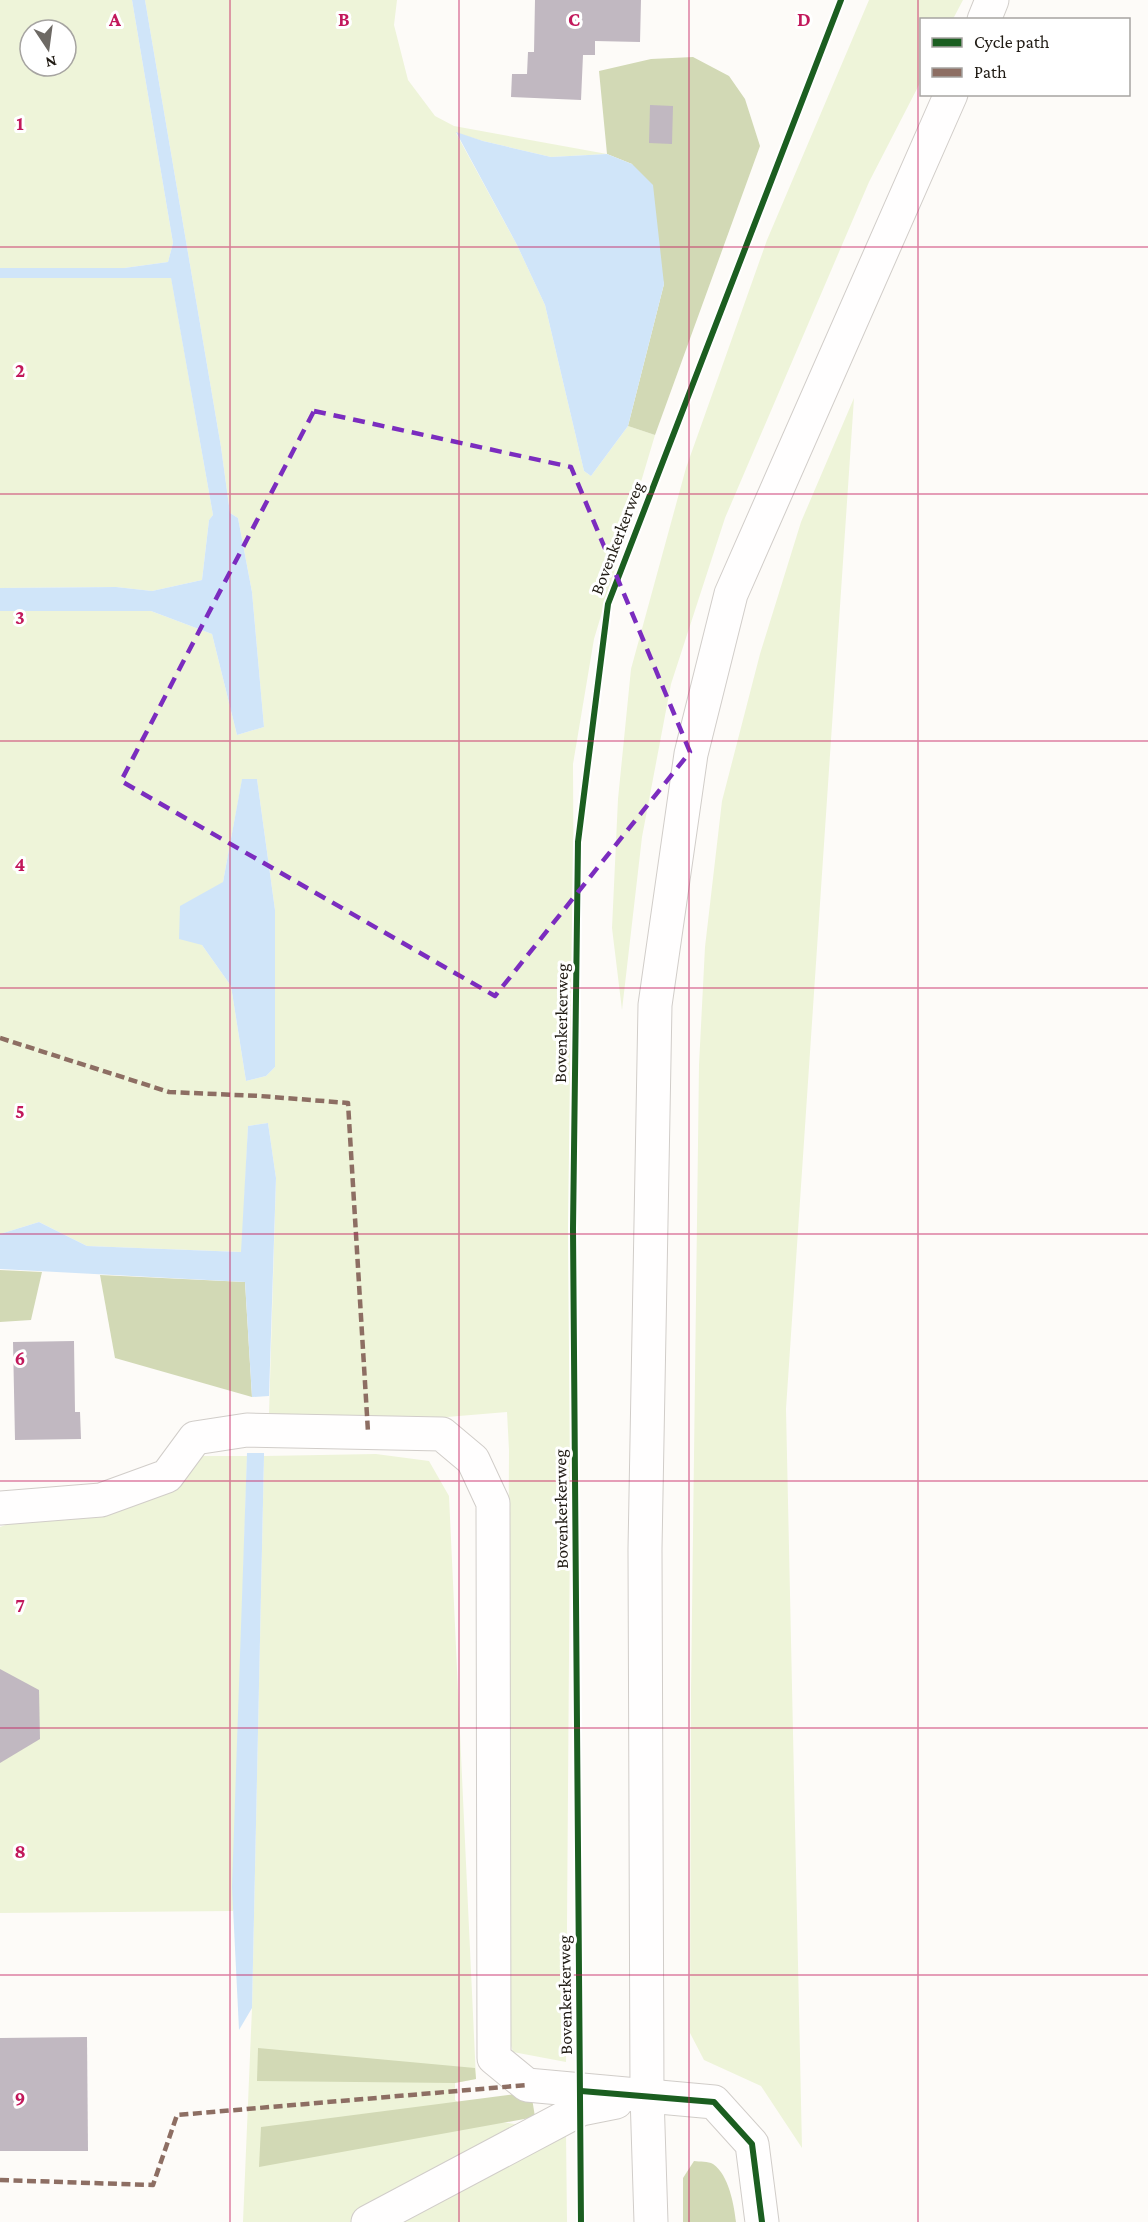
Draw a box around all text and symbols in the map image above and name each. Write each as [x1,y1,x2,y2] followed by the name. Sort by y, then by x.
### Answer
[108,8,122,30] text: A
[338,8,350,30] text: B
[568,8,580,30] text: C
[797,8,811,30] text: D
[18,18,78,78] north arrow
[920,18,1130,96] legend
[974,32,1050,52] text: Cycle path
[44,53,58,72] text: N
[974,62,1007,82] text: Path
[16,112,24,134] text: 1
[15,359,25,381] text: 2
[586,478,648,597] street label: Bovenkerkerweg
[15,606,25,628] text: 3
[15,853,26,875] text: 4
[550,963,572,1083] street label: Bovenkerkerweg
[15,1100,25,1122] text: 5
[15,1347,25,1369] text: 6
[550,1449,572,1569] street label: Bovenkerkerweg
[15,1594,25,1616] text: 7
[14,1840,26,1862] text: 8
[554,1935,576,2055] street label: Bovenkerkerweg
[15,2087,25,2109] text: 9

